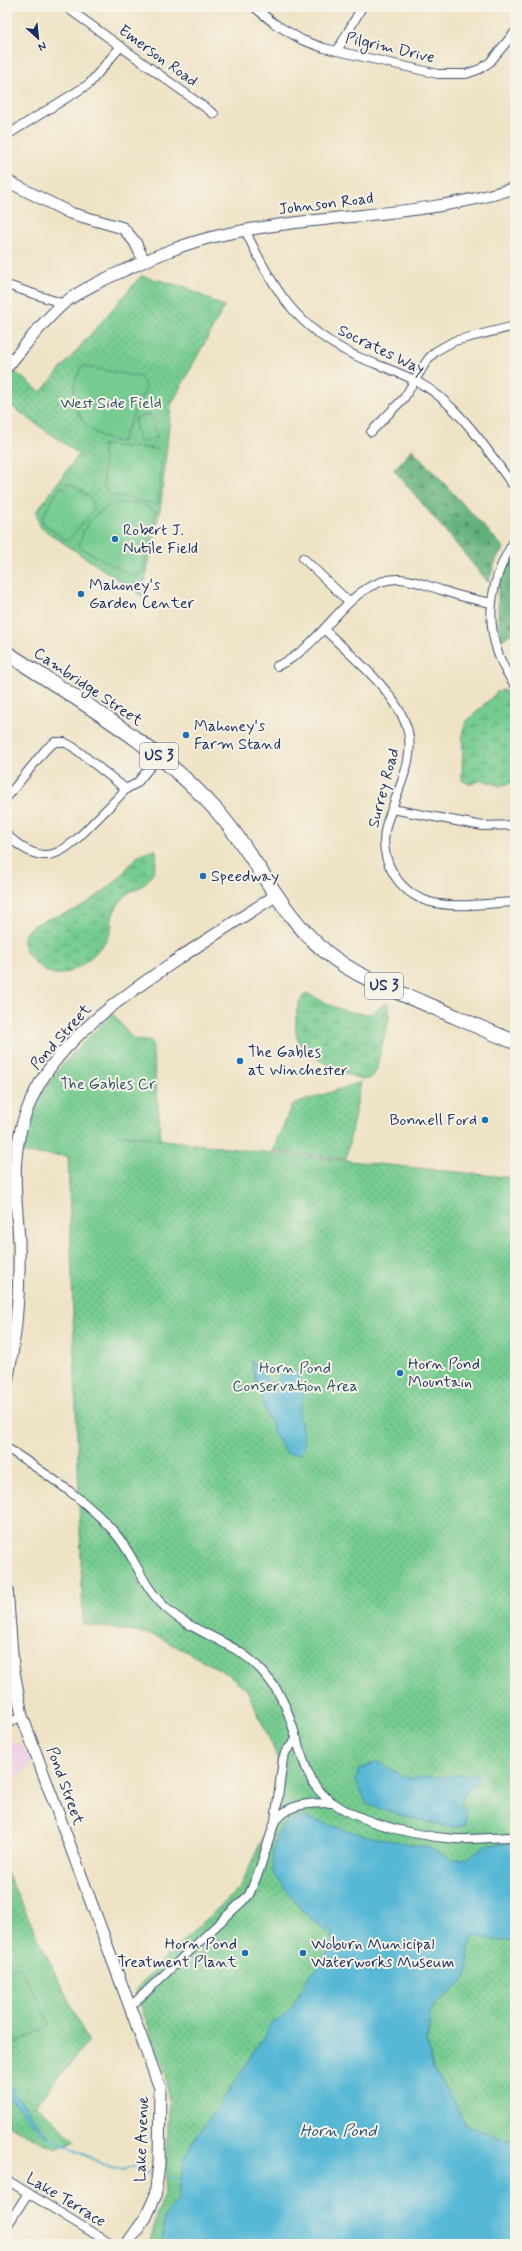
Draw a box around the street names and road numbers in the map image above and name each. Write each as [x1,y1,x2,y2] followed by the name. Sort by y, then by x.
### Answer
[114,20,202,92] street label: Emerson Road
[343,28,437,69] street label: Pilgrim Drive
[277,188,375,220] street label: Johnson Road
[334,320,428,380] street label: Socrates Way
[29,643,147,732] street label: Cambridge Street
[140,743,178,769] road number: US 3
[363,746,405,830] street label: Surrey Road
[365,973,403,999] road number: US 3
[26,999,97,1074] street label: Pond Street
[41,1744,89,1829] street label: Pond Street
[130,2095,154,2182] street label: Lake Avenue
[22,2168,110,2232] street label: Lake Terrace

